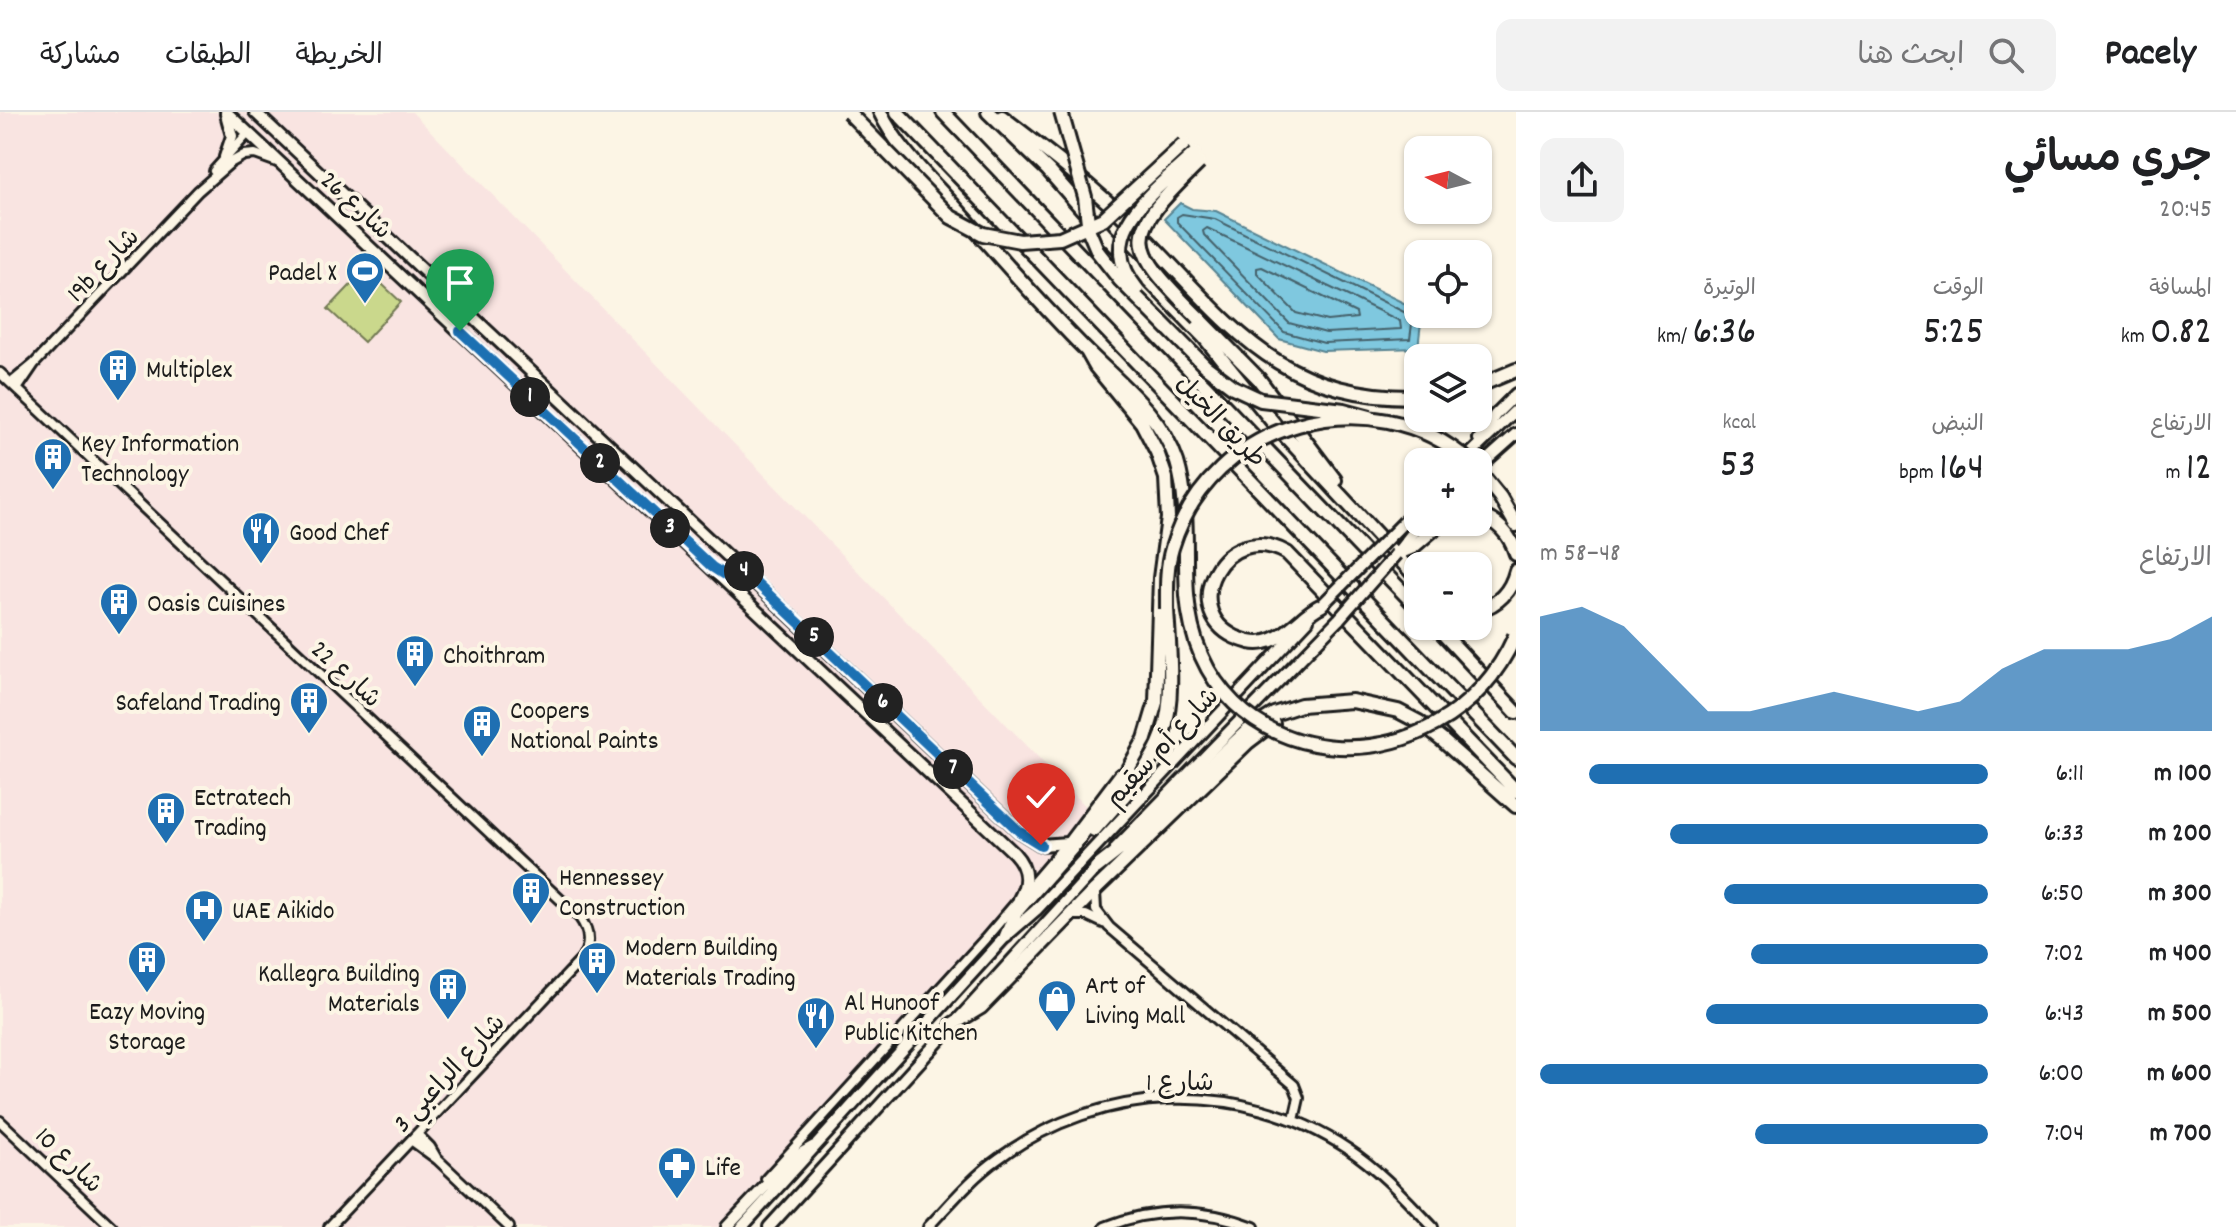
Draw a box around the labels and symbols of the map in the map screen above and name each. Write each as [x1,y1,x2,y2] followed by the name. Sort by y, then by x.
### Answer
[1404,136,1492,224] north arrow
[310,164,399,250] street label: شارع 26
[60,221,149,312] street label: 19b شارع
[426,249,494,331] pin
[344,250,386,305] sports icon: Padel X
[268,256,337,293] place label: Padel X
[97,347,139,402] building icon: Multiplex
[146,353,233,390] place label: Multiplex
[1165,367,1274,477] street label: طريق الخيل
[510,377,550,417] pin: 1
[81,427,239,494] place label: Key Information Technology
[32,436,74,491] building icon: Key Information Technology
[580,443,620,483] pin: 2
[650,508,690,548] pin: 3
[240,510,282,565] restaurant icon: Good Chef
[289,516,390,553] place label: Good Chef
[724,551,764,591] pin: 4
[98,581,140,636] building icon: Oasis Cuisines
[147,587,286,624] place label: Oasis Cuisines
[794,617,834,657] pin: 5
[301,633,388,718] street label: شارع 22
[394,633,436,688] building icon: Choithram
[443,639,545,676] place label: Choithram
[288,680,330,735] building icon: Safeland Trading
[1098,680,1229,817] street label: شارع أم سقيم
[863,683,903,723] pin: 6
[116,686,281,723] place label: Safeland Trading
[510,694,659,761] place label: Coopers National Paints
[461,703,503,758] building icon: Coopers National Paints
[933,749,973,789] pin: 7
[1007,763,1075,845] pin
[194,781,291,848] place label: Ectratech Trading
[145,790,187,845] building icon: Ectratech Trading
[559,861,685,928] place label: Hennessey Construction
[510,870,552,925] building icon: Hennessey Construction
[183,888,225,943] hospital icon: UAE Aikido
[232,894,335,931] place label: UAE Aikido
[625,931,796,998] place label: Modern Building Materials Trading
[126,939,168,994] building icon: Eazy Moving Storage
[576,940,618,995] building icon: Modern Building Materials Trading
[258,957,420,1024] place label: Kallegra Building Materials
[427,966,469,1021] building icon: Kallegra Building Materials
[1085,969,1185,1036] place label: Art of Living Mall
[1036,978,1078,1033] shop icon: Art of Living Mall
[844,986,978,1053] place label: Al Hunoof Public Kitchen
[89,995,205,1062] place label: Eazy Moving Storage
[795,995,837,1050] restaurant icon: Al Hunoof Public Kitchen
[386,1007,516,1143] street label: شارع الراعبي 3
[1146,1066,1214,1103] street label: شارع 1
[25,1120,110,1203] street label: شارع 10
[656,1145,698,1200] pharmacy icon: Life
[705,1151,741,1188] place label: Life

